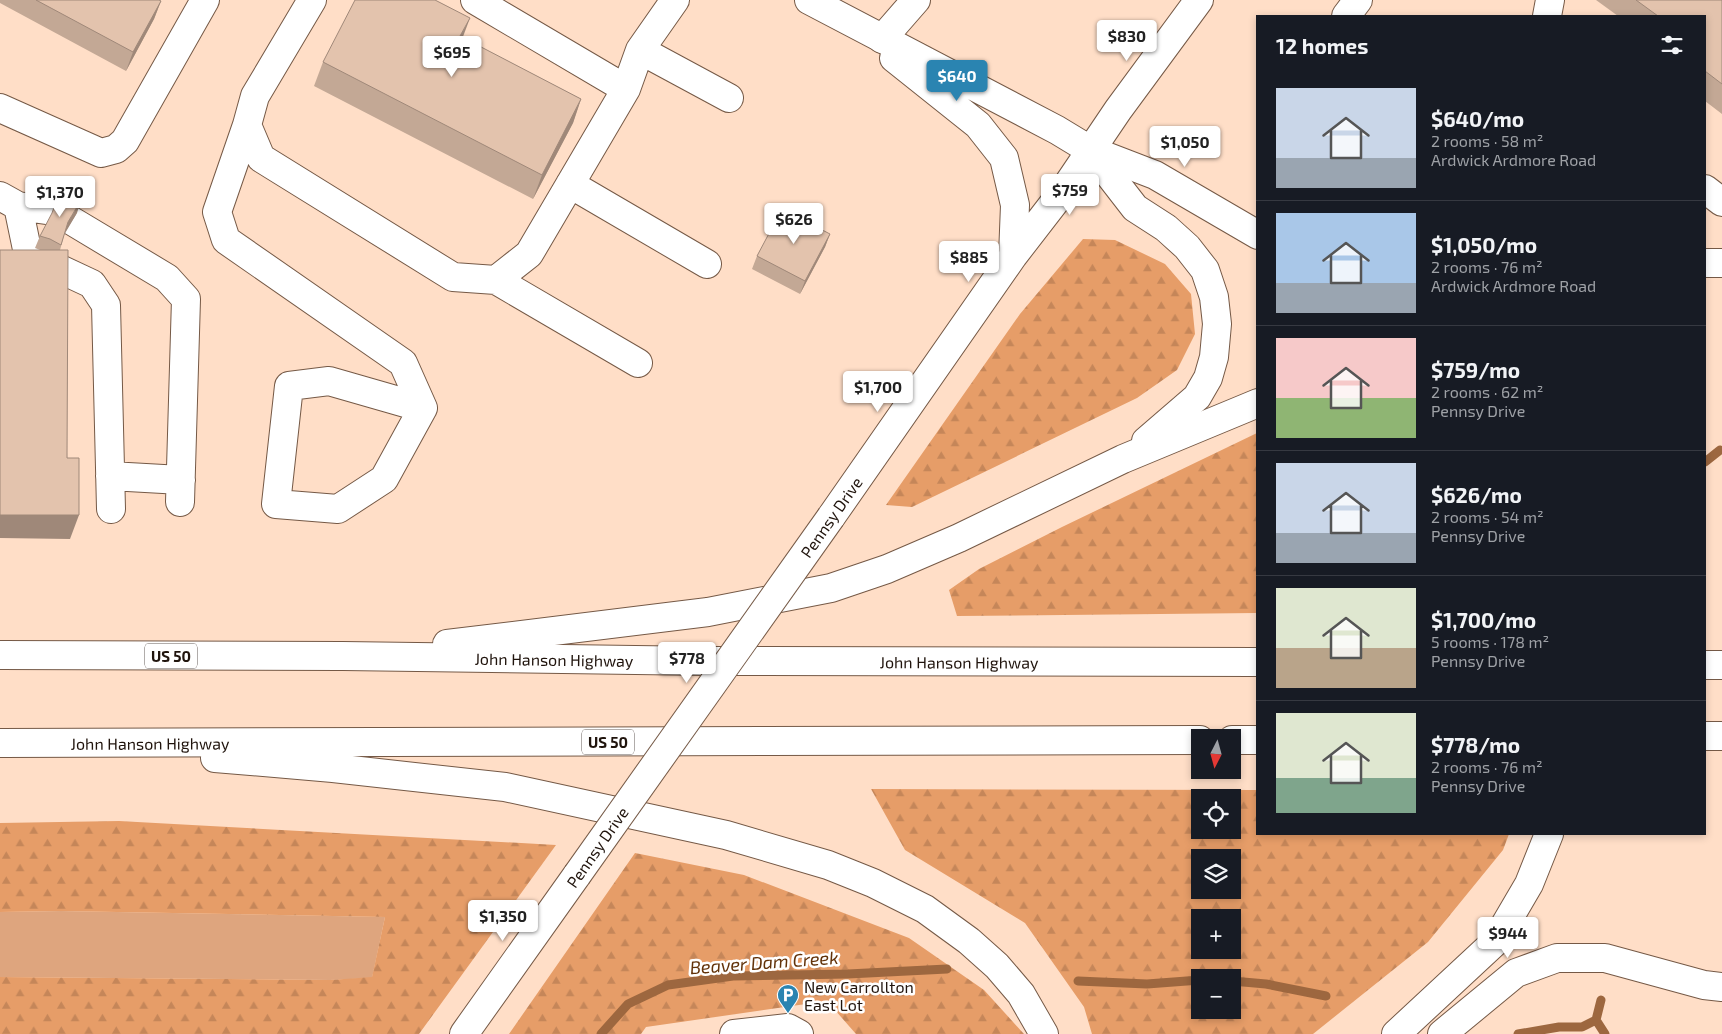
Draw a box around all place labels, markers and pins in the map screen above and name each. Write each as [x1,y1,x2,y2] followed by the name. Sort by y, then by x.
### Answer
[1097,20,1157,62] pin: $830
[422,36,482,78] pin: $695
[927,59,987,102] pin: $640
[1144,126,1226,168] pin: $1,050
[1040,174,1100,216] pin: $759
[19,176,101,218] pin: $1,370
[764,202,824,245] pin: $626
[939,240,999,283] pin: $885
[837,370,919,413] pin: $1,700
[657,642,717,684] pin: $778
[462,900,544,942] pin: $1,350
[1478,916,1538,959] pin: $944
[804,977,914,1014] place label: New Carrollton East Lot
[776,983,800,1014] parking icon: New Carrollton East Lot

